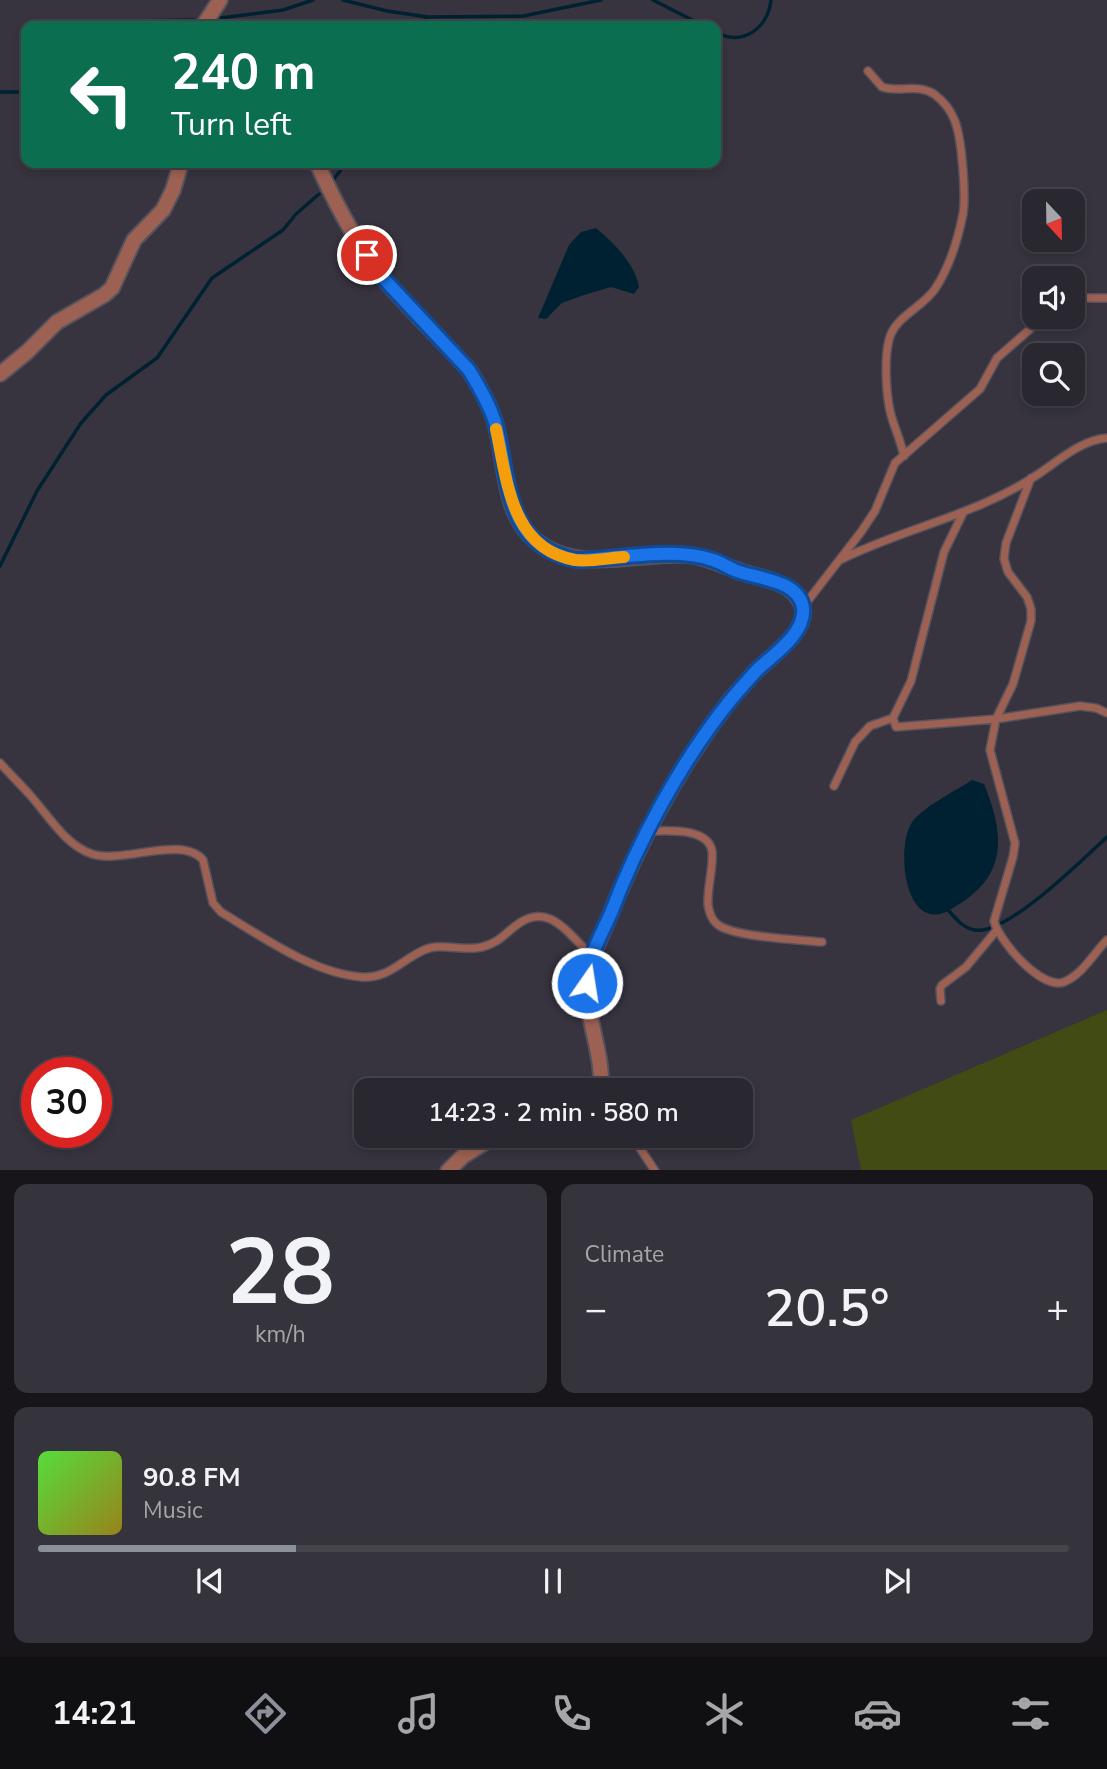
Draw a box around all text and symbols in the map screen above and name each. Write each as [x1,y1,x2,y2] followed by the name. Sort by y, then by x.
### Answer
[171,39,315,106] text: 240 m
[56,49,147,140] icon: left
[171,103,291,146] text: Turn left
[1022,189,1085,252] north arrow
[1022,189,1085,406] map controls
[337,225,397,285] pin
[348,236,386,274] icon: arrive
[1022,266,1085,329] button: sound
[1022,343,1085,406] button: search
[550,946,624,1020] position arrow
[21,1057,112,1148] speed limit sign: 30
[428,1095,679,1130] text: 14:23 · 2 min · 580 m
[226,1211,335,1335] text: 28
[585,1239,664,1270] text: Climate
[764,1273,889,1344] text: 20.5°
[585,1284,607,1335] text: −
[1046,1284,1069,1335] text: +
[255,1319,306,1350] text: km/h
[143,1460,240,1495] text: 90.8 FM
[143,1495,203,1526] text: Music
[191,1562,229,1600] icon: previous
[534,1562,572,1600] icon: pause
[878,1562,916,1600] icon: next
[241,1689,290,1738] icon: directions
[394,1689,443,1738] icon: music
[547,1689,596,1738] icon: phone
[700,1689,749,1738] icon: climate
[853,1689,902,1738] icon: car
[1006,1689,1055,1738] icon: filters
[52,1692,137,1735] text: 14:21

